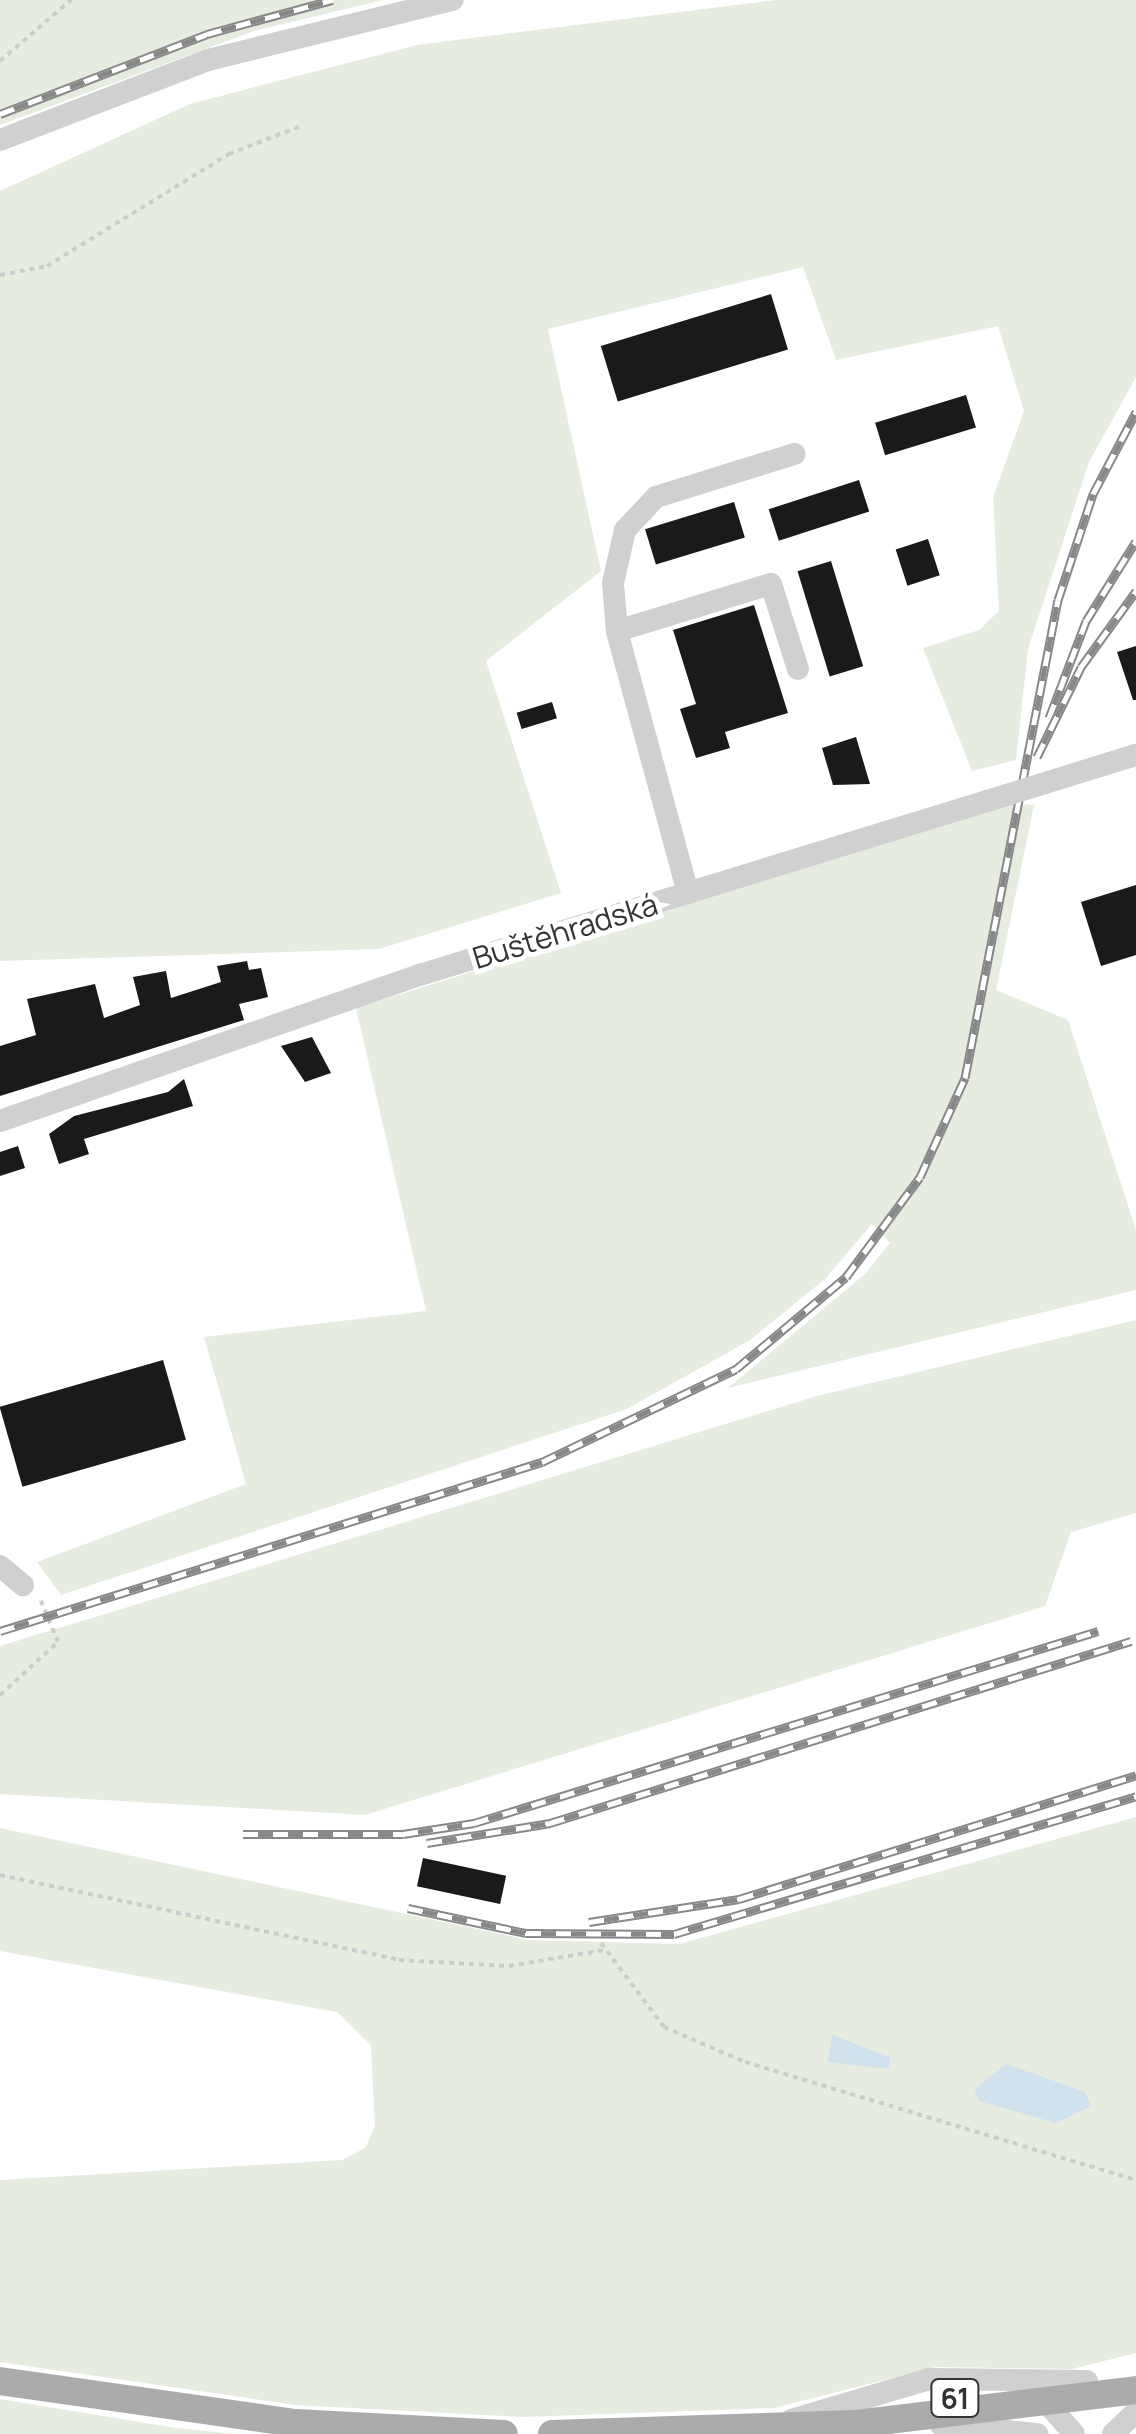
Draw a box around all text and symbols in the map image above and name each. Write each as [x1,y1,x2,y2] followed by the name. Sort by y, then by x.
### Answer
[468,886,662,976] street label: Buštěhradská
[930,2375,980,2421] road number: 61

